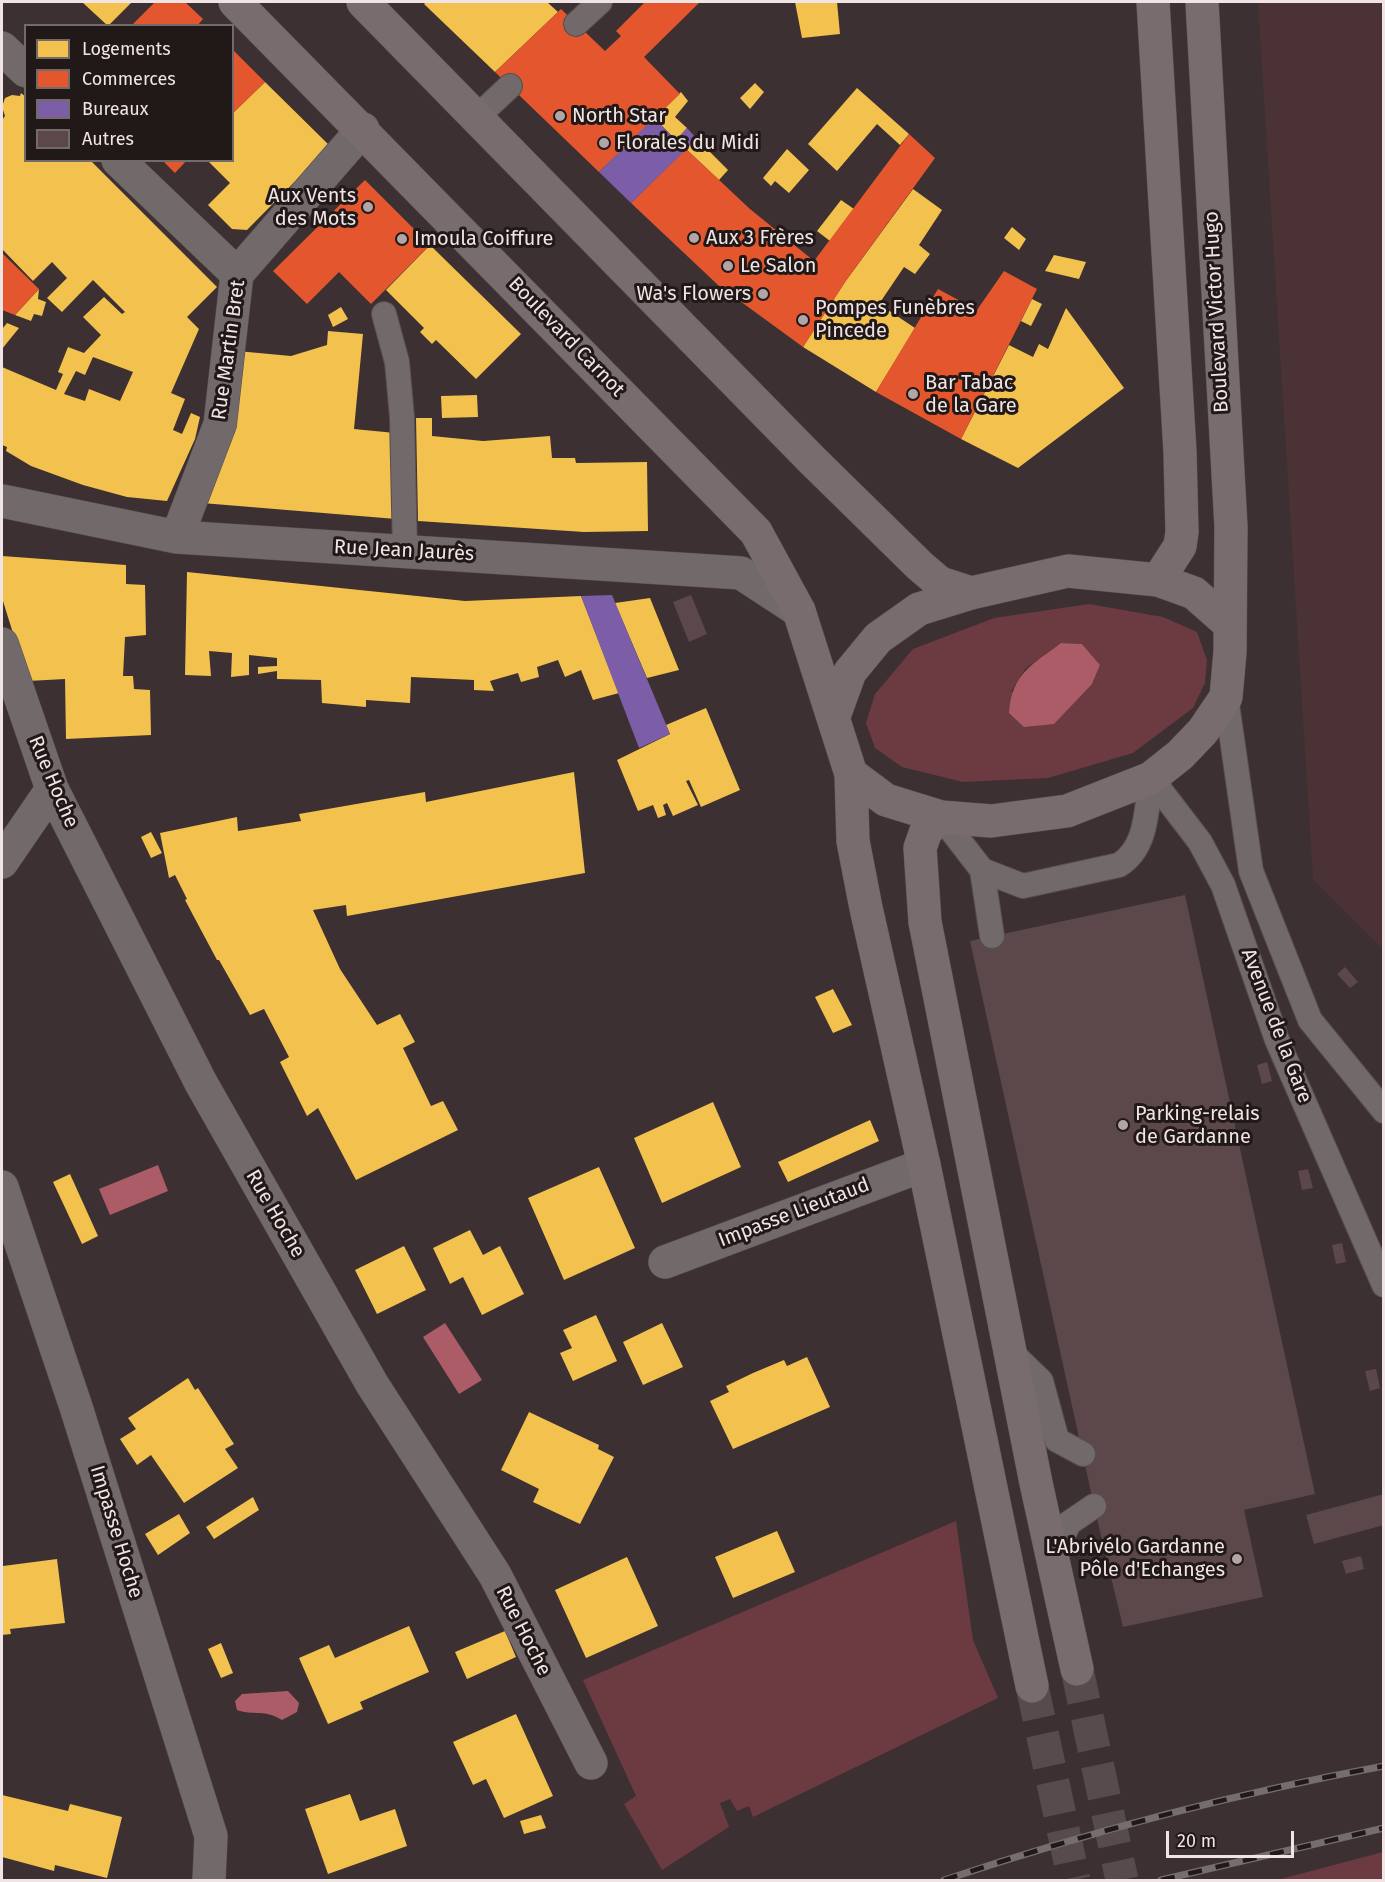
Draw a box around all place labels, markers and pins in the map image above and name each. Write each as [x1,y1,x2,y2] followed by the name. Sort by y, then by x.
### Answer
[572,104,666,128] place label: North Star
[553,109,567,123] marker: North Star
[616,131,760,155] place label: Florales du Midi
[597,136,611,150] marker: Florales du Midi
[268,184,356,231] place label: Aux Vents des Mots
[361,200,375,214] marker: Aux Vents des Mots
[706,226,814,250] place label: Aux 3 Frères
[414,227,553,251] place label: Imoula Coiffure
[687,231,701,245] marker: Aux 3 Frères
[395,232,409,246] marker: Imoula Coiffure
[740,254,816,278] place label: Le Salon
[721,259,735,273] marker: Le Salon
[637,282,751,306] place label: Wa's Flowers
[756,287,770,301] marker: Wa's Flowers
[815,296,975,343] place label: Pompes Funèbres Pincede
[796,313,810,327] marker: Pompes Funèbres Pincede
[925,371,1017,418] place label: Bar Tabac de la Gare
[906,387,920,401] marker: Bar Tabac de la Gare
[1135,1102,1260,1149] place label: Parking-relais de Gardanne
[1116,1118,1130,1132] marker: Parking-relais de Gardanne
[1045,1535,1225,1582] place label: L'Abrivélo Gardanne Pôle d'Echanges
[1230,1552,1244,1566] marker: L'Abrivélo Gardanne Pôle d'Echanges

